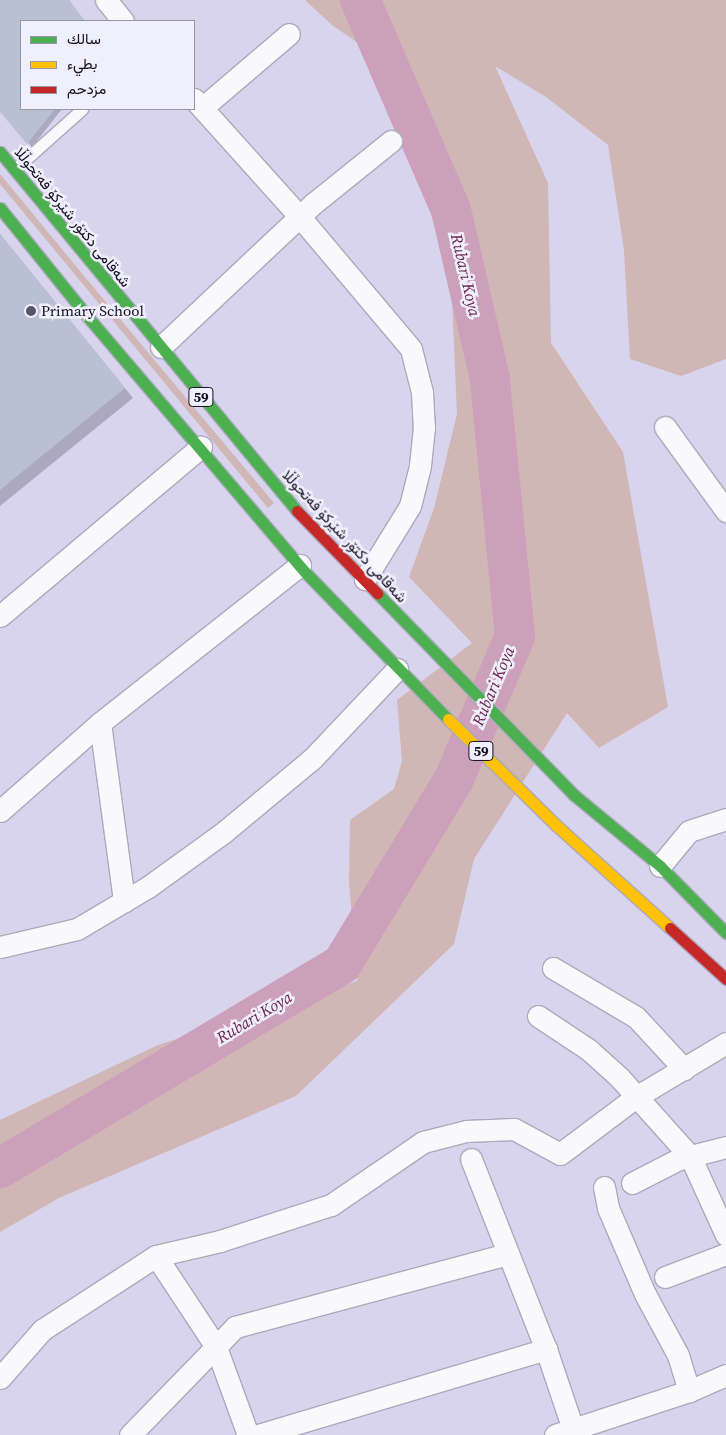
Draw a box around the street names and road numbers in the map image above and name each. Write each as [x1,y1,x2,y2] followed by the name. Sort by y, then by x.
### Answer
[11,143,135,291] street label: شەقامی دکتۆر شێرکۆ فەتحوڵڵا
[187,386,215,408] road number: 59
[279,466,411,606] street label: شەقامی دکتۆر شێرکۆ فەتحوڵڵا
[467,739,495,762] road number: 59

